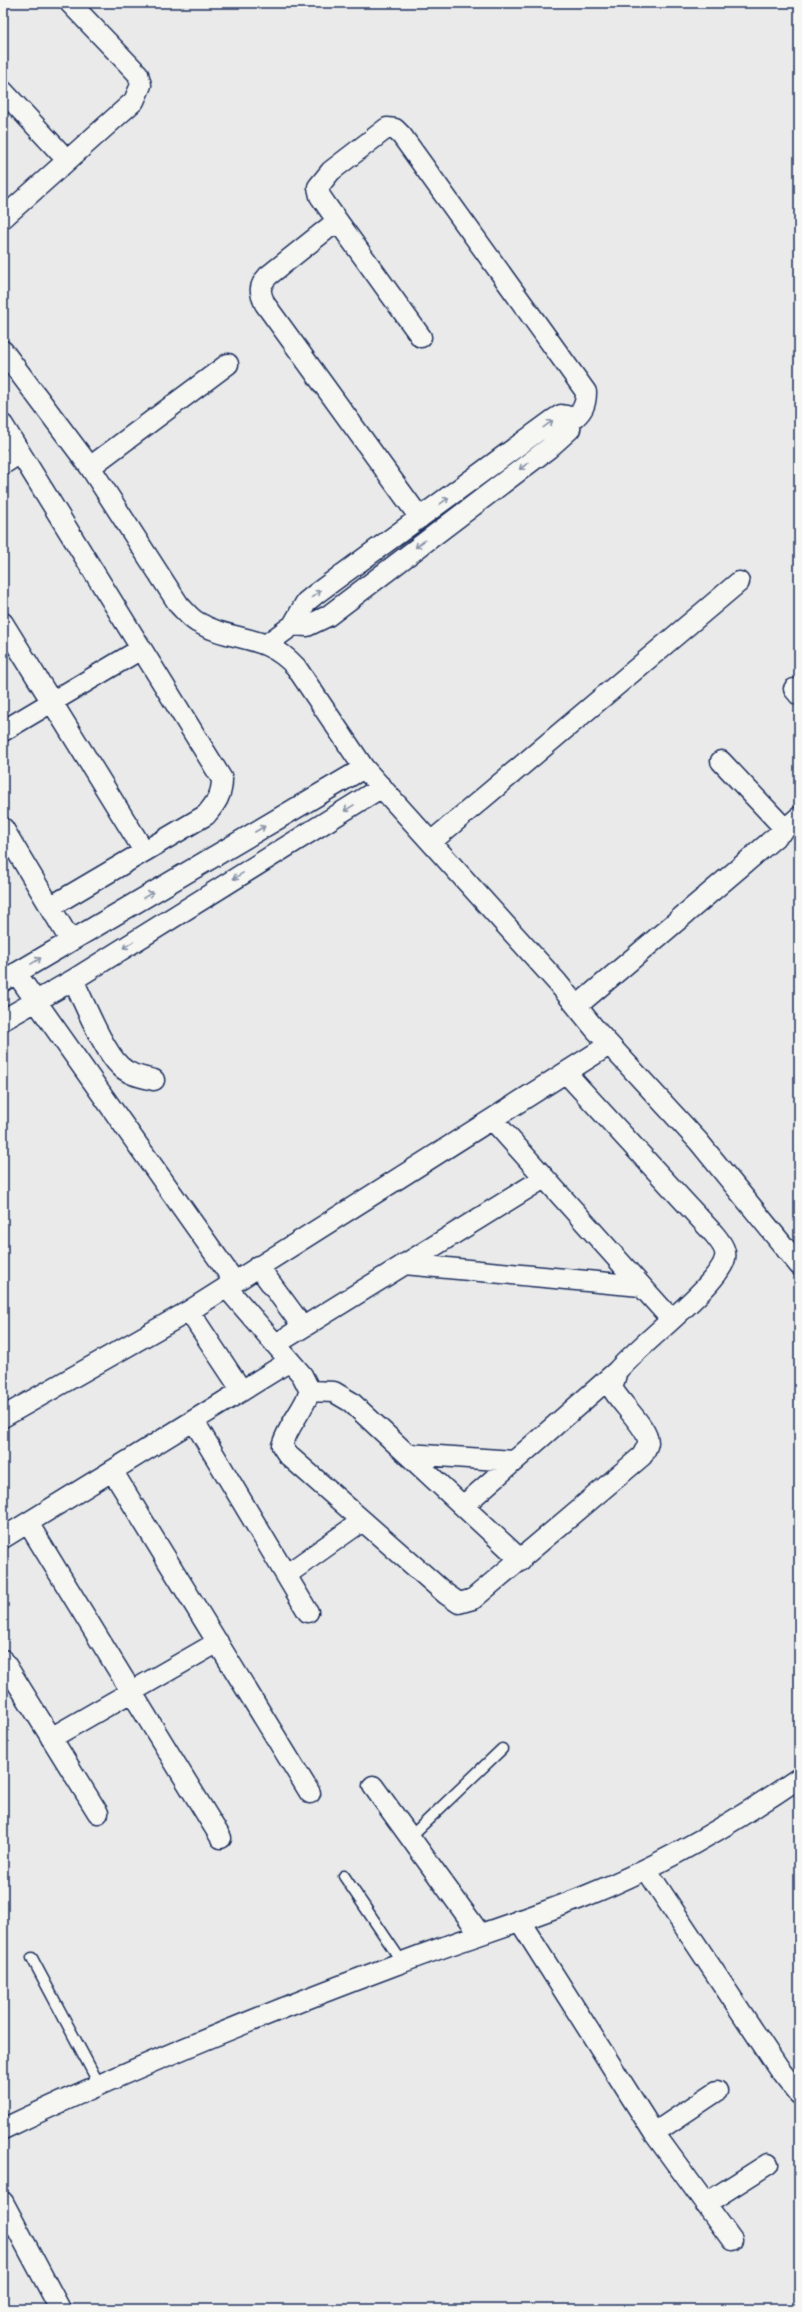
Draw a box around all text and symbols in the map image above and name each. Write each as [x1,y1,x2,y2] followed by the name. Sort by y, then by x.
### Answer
[543,420,554,428] one-way arrow
[519,462,530,470] one-way arrow
[438,497,449,505] one-way arrow
[415,540,426,549] one-way arrow
[311,590,322,599] one-way arrow
[343,804,355,812] one-way arrow
[254,824,266,832] one-way arrow
[233,872,244,881] one-way arrow
[142,890,154,898] one-way arrow
[123,941,134,949] one-way arrow
[30,956,42,964] one-way arrow

